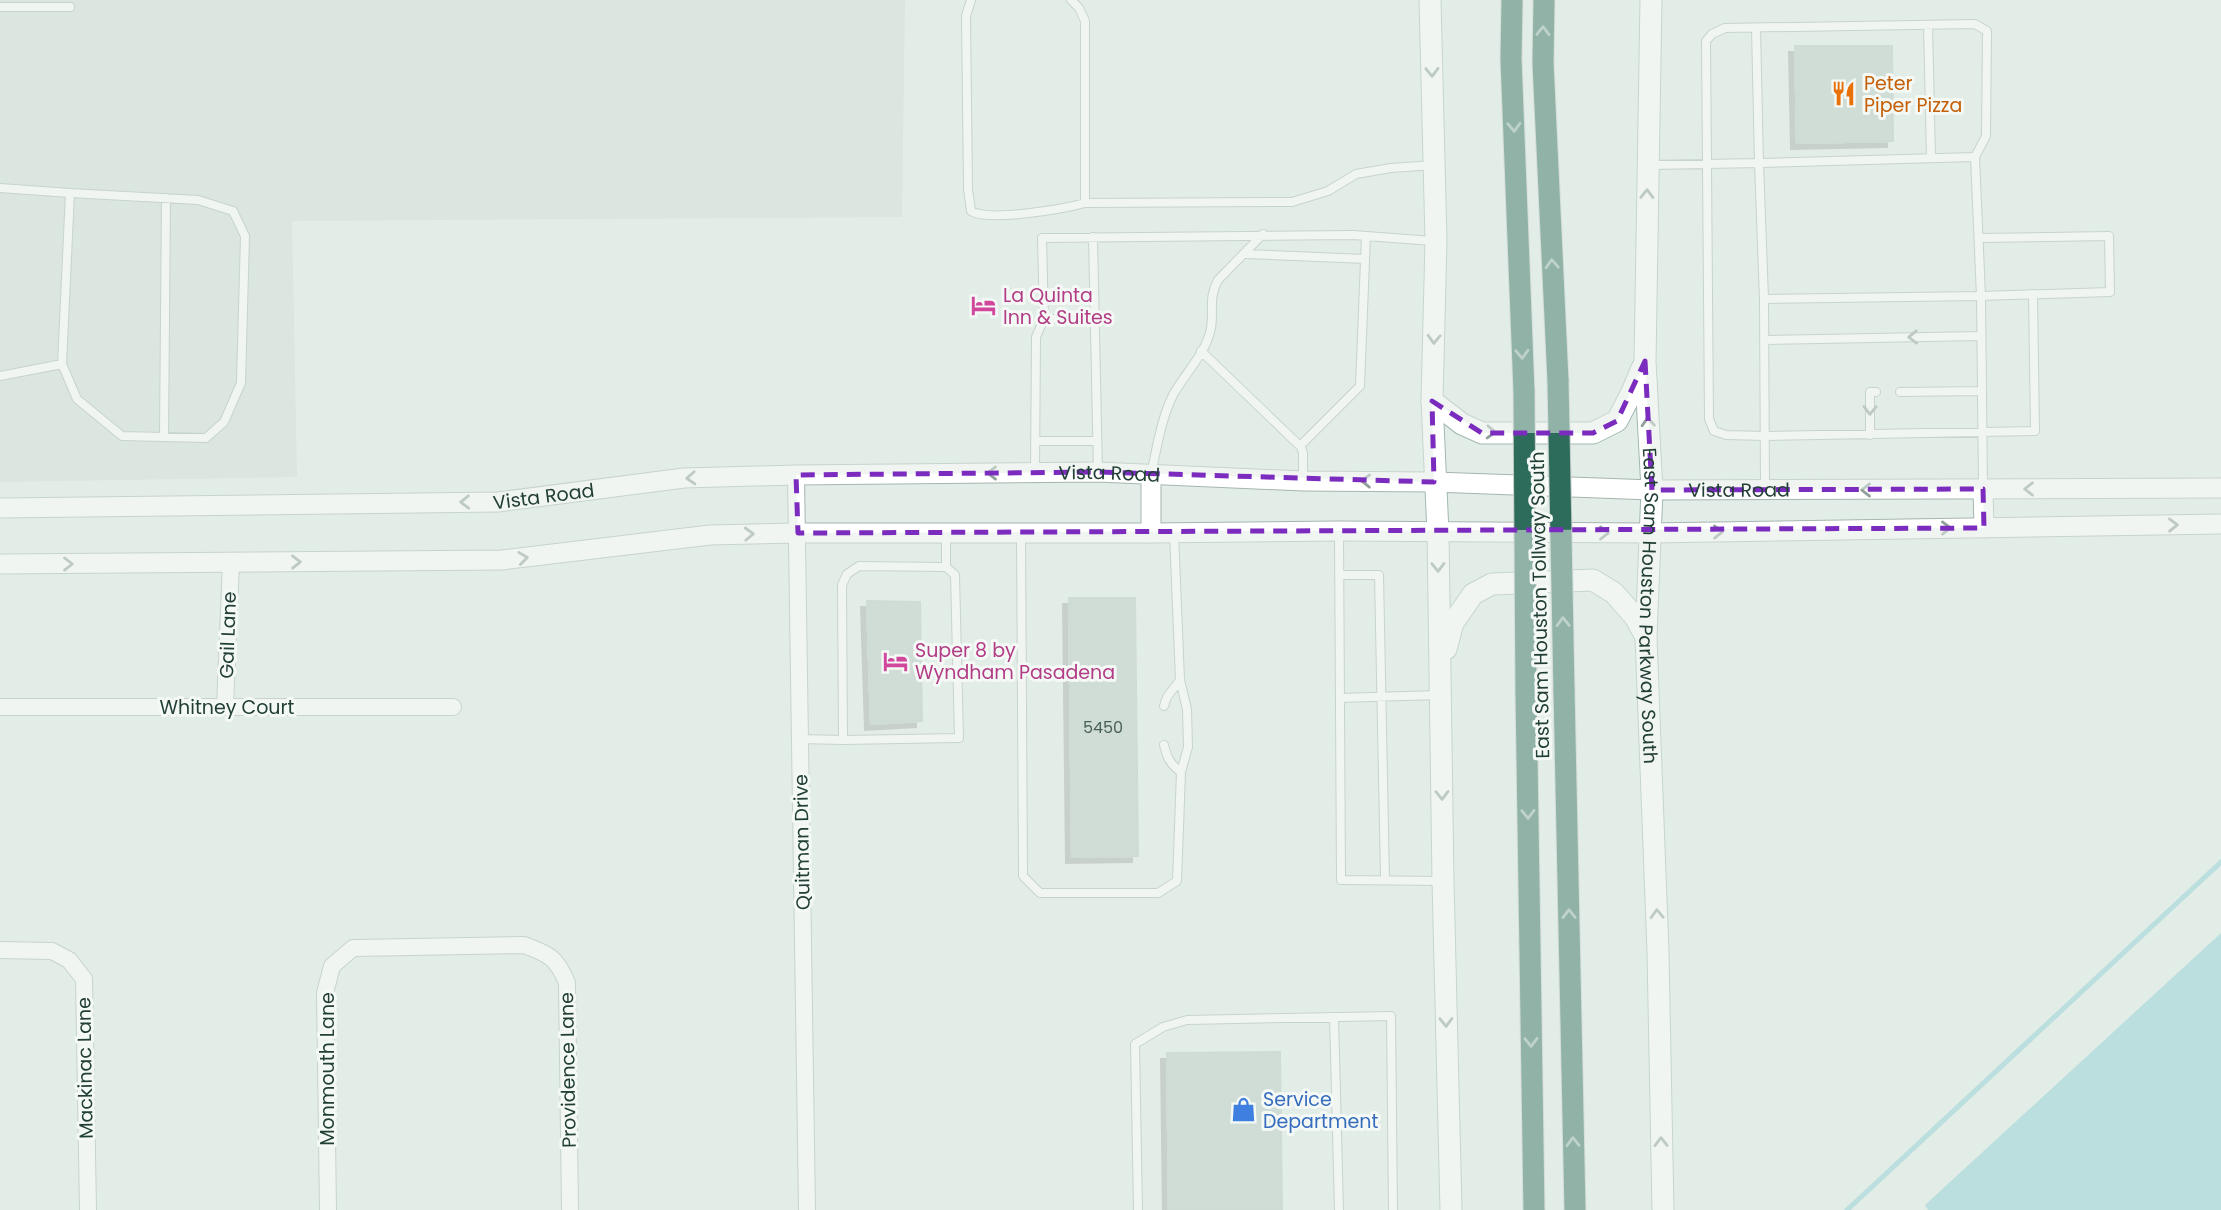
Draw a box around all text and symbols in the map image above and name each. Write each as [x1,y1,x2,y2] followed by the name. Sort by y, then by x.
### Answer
[1536,26,1551,37] one-way arrow
[1424,66,1439,77] one-way arrow
[1864,70,1962,119] place label: Peter Piper Pizza
[1830,80,1858,108] restaurant icon: Peter Piper Pizza
[1506,122,1521,133] one-way arrow
[1640,188,1655,199] one-way arrow
[1545,258,1560,269] one-way arrow
[1003,282,1113,331] place label: La Quinta Inn & Suites
[969,292,997,320] hotel icon: La Quinta Inn & Suites
[1907,330,1918,345] one-way arrow
[1426,333,1441,344] one-way arrow
[1515,349,1530,360] one-way arrow
[1862,406,1878,416] one-way arrow
[1641,416,1656,427] one-way arrow
[1485,425,1496,440] one-way arrow
[1632,447,1666,764] street label: East Sam Houston Parkway South
[1524,451,1556,759] street label: East Sam Houston Tollway South
[1058,458,1161,488] street label: Vista Road
[986,465,997,481] one-way arrow
[685,470,696,485] one-way arrow
[1360,473,1371,489] one-way arrow
[491,476,596,516] street label: Vista Road
[1688,476,1790,503] street label: Vista Road
[2023,481,2034,497] one-way arrow
[1860,482,1871,497] one-way arrow
[459,494,470,510] one-way arrow
[2169,517,2179,533] one-way arrow
[1941,521,1952,536] one-way arrow
[1714,524,1724,540] one-way arrow
[1599,525,1610,541] one-way arrow
[744,526,755,542] one-way arrow
[517,550,529,565] one-way arrow
[291,554,301,570] one-way arrow
[63,556,74,572] one-way arrow
[1431,562,1446,573] one-way arrow
[213,591,243,679] street label: Gail Lane
[1555,616,1571,626] one-way arrow
[915,637,1115,686] place label: Super 8 by Wyndham Pasadena
[881,647,909,675] hotel icon: Super 8 by Wyndham Pasadena
[160,694,295,721] street label: Whitney Court
[1083,716,1123,739] house number: 5450
[787,774,817,910] street label: Quitman Drive
[1434,790,1450,800] one-way arrow
[1520,809,1536,820] one-way arrow
[1561,909,1577,919] one-way arrow
[1649,909,1665,919] one-way arrow
[314,992,341,1146] street label: Monmouth Lane
[553,992,583,1148] street label: Providence Lane
[70,997,100,1139] street label: Mackinac Lane
[1439,1017,1454,1028] one-way arrow
[1524,1036,1539,1047] one-way arrow
[1263,1086,1378,1135] place label: Service Department
[1229,1096,1257,1124] shop icon: Service Department
[1565,1136,1581,1147] one-way arrow
[1654,1136,1669,1147] one-way arrow

